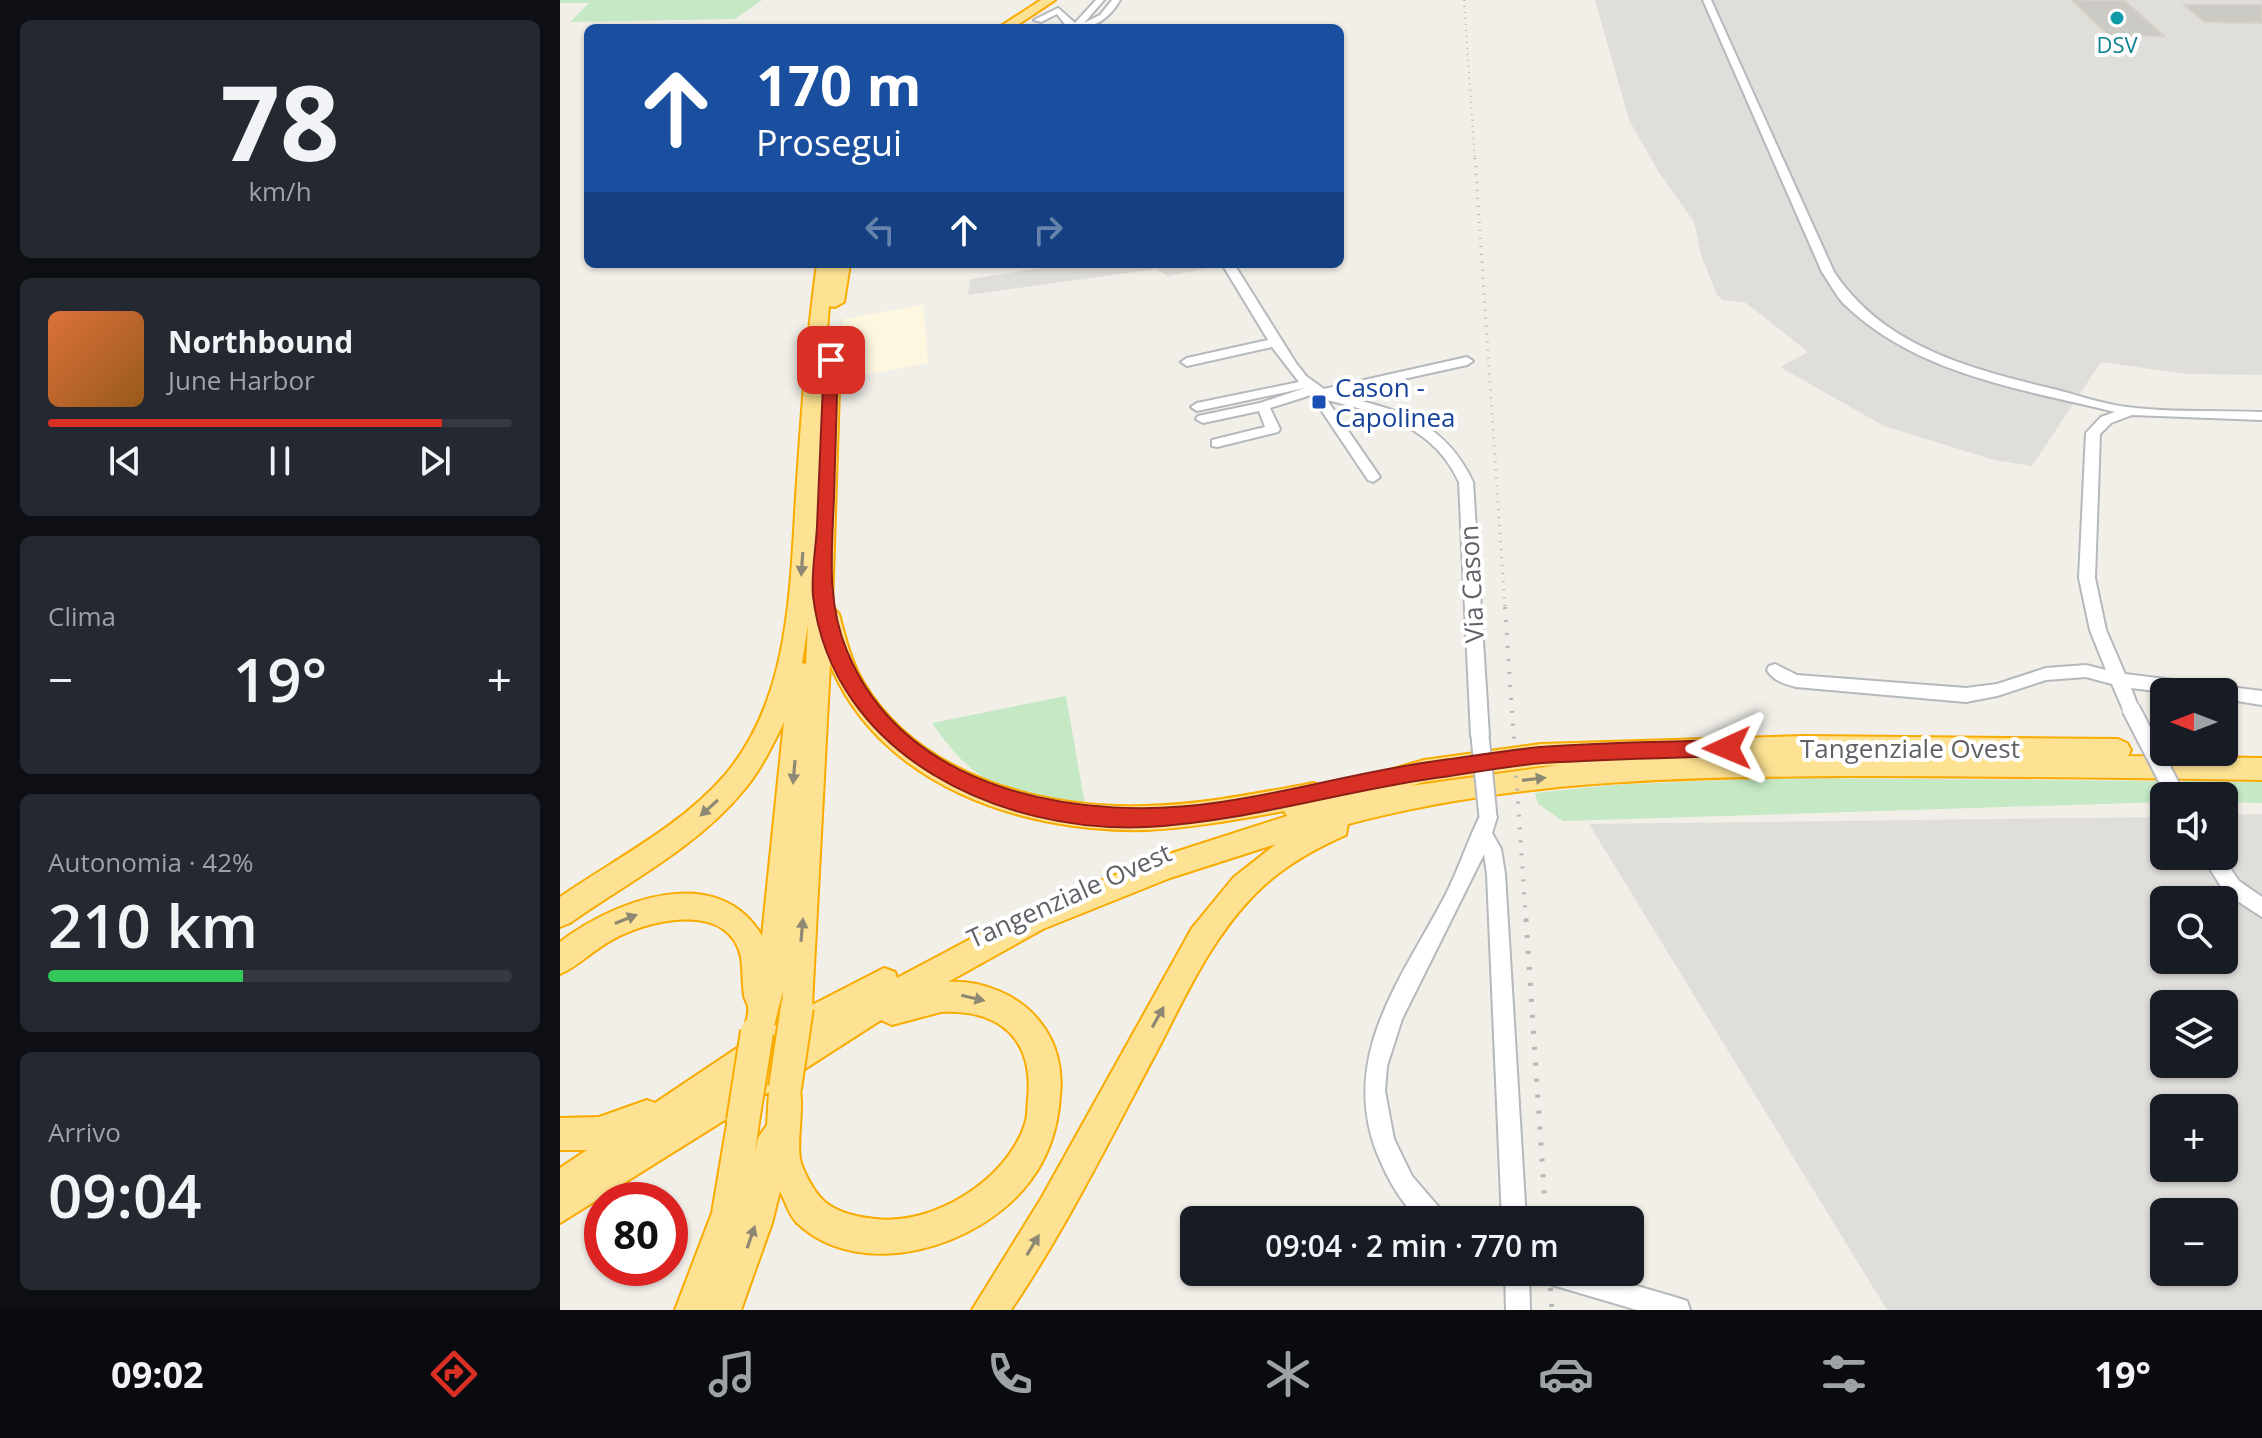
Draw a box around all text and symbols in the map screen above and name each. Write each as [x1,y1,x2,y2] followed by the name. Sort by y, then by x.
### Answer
[2108,9,2126,27] marker: DSV
[2096,29,2138,59] place label: DSV
[756,46,922,122] text: 170 m
[221,50,339,191] text: 78
[624,56,728,160] icon: ahead
[756,118,902,167] text: Prosegui
[248,173,312,209] text: km/h
[858,208,902,252] icon: left
[942,208,986,252] icon: ahead
[1026,208,1070,252] icon: right
[168,321,353,362] text: Northbound
[797,326,865,394] pin
[809,338,853,382] icon: arrive
[168,362,315,398] text: June Harbor
[1335,369,1456,435] place label: Cason - Capolinea
[1310,393,1328,411] marker: Cason - Capolinea
[103,439,147,483] icon: previous
[258,439,302,483] icon: pause
[413,439,457,483] icon: next
[1450,524,1492,644] street label: Via Cason
[795,552,808,577] one-way arrow
[48,598,116,634] text: Clima
[233,638,327,720] text: 19°
[48,649,73,709] text: −
[487,649,512,709] text: +
[2150,678,2238,766] north arrow
[2150,678,2238,1286] map controls
[1685,706,1769,790] position arrow
[1800,730,2020,766] street label: Tangenziale Ovest
[787,760,800,785] one-way arrow
[1522,773,1547,786] one-way arrow
[2150,782,2238,870] button: sound
[699,799,719,817] one-way arrow
[961,834,1177,956] street label: Tangenziale Ovest
[48,844,254,880] text: Autonomia · 42%
[48,884,258,966] text: 210 km
[2150,886,2238,974] button: search
[614,913,638,926] one-way arrow
[796,917,809,942] one-way arrow
[2150,990,2238,1078] button: layers
[960,992,985,1005] one-way arrow
[1151,1006,1165,1028] one-way arrow
[2150,1094,2238,1182] button: +
[48,1114,121,1150] text: Arrivo
[48,1154,202,1236] text: 09:04
[584,1182,688,1286] speed limit sign: 80
[2150,1198,2238,1286] button: −
[745,1225,757,1249] one-way arrow
[1265,1225,1559,1266] text: 09:04 · 2 min · 770 m
[1026,1234,1040,1256] one-way arrow
[426,1346,482,1402] icon: directions
[704,1346,760,1402] icon: music
[982,1346,1038,1402] icon: phone
[1260,1346,1316,1402] icon: climate
[1538,1346,1594,1402] icon: car
[1816,1346,1872,1402] icon: filters
[111,1350,204,1399] text: 09:02
[2094,1350,2151,1399] text: 19°

